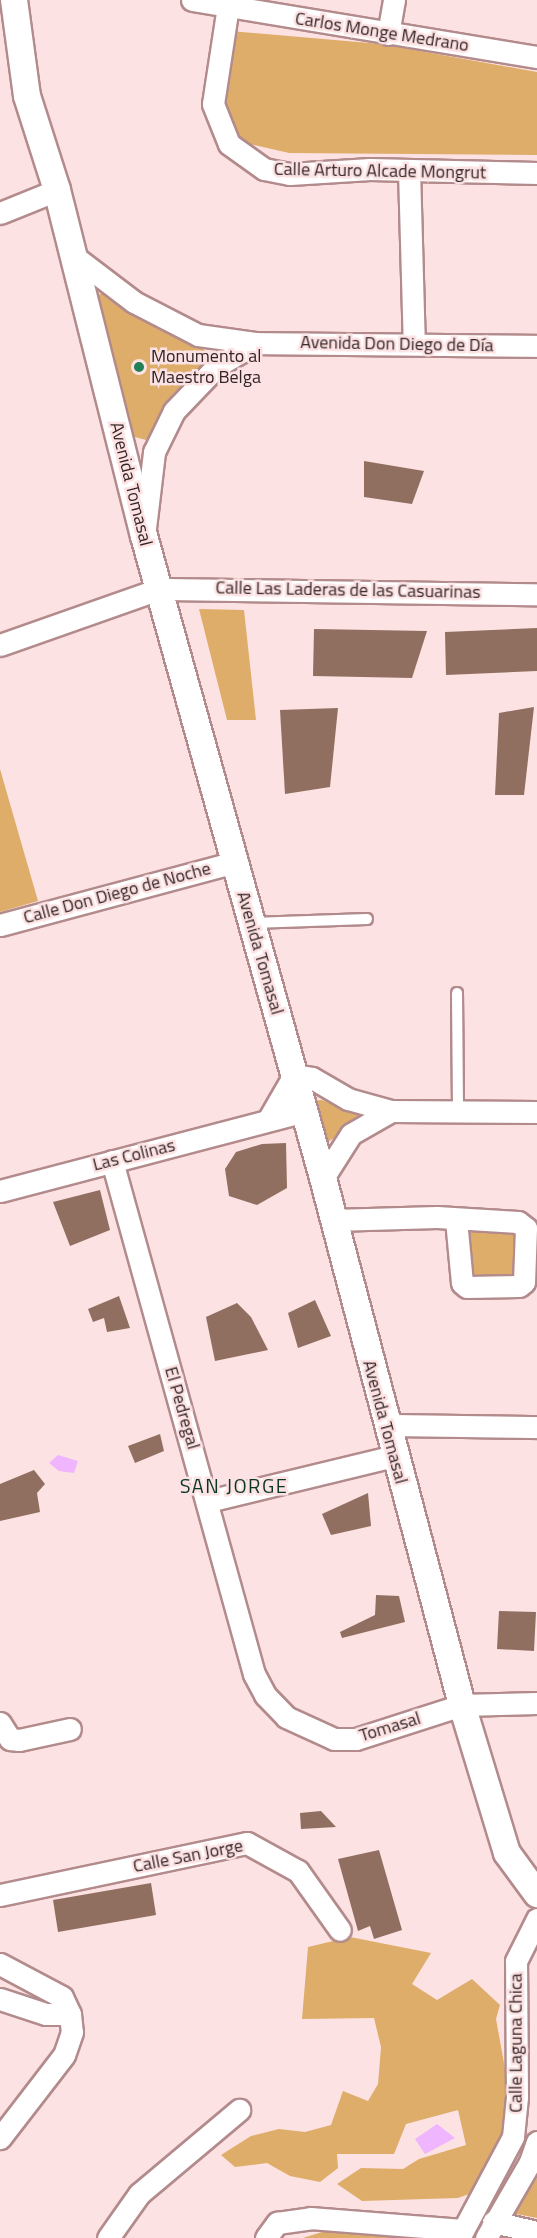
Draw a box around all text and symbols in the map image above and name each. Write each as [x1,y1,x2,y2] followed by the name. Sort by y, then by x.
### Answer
[294,8,470,56] street label: Carlos Monge Medrano
[274,158,486,184] street label: Calle Arturo Alcade Mongrut
[300,332,494,356] street label: Avenida Don Diego de Día
[151,346,261,388] place label: Monumento al Maestro Belga
[132,360,146,374] marker: Monumento al Maestro Belga
[105,420,157,548] street label: Avenida Tomasal
[215,577,481,603] street label: Calle Las Laderas de las Casuarinas
[21,858,213,928] street label: Calle Don Diego de Noche
[232,889,288,1017] street label: Avenida Tomasal
[91,1134,177,1176] street label: Las Colinas
[358,1358,412,1486] street label: Avenida Tomasal
[160,1364,204,1452] street label: El Pedregal
[180,1473,288,1497] district label: SAN JORGE
[357,1707,423,1747] street label: Tomasal
[131,1835,245,1877] street label: Calle San Jorge
[505,1973,527,2113] street label: Calle Laguna Chica

